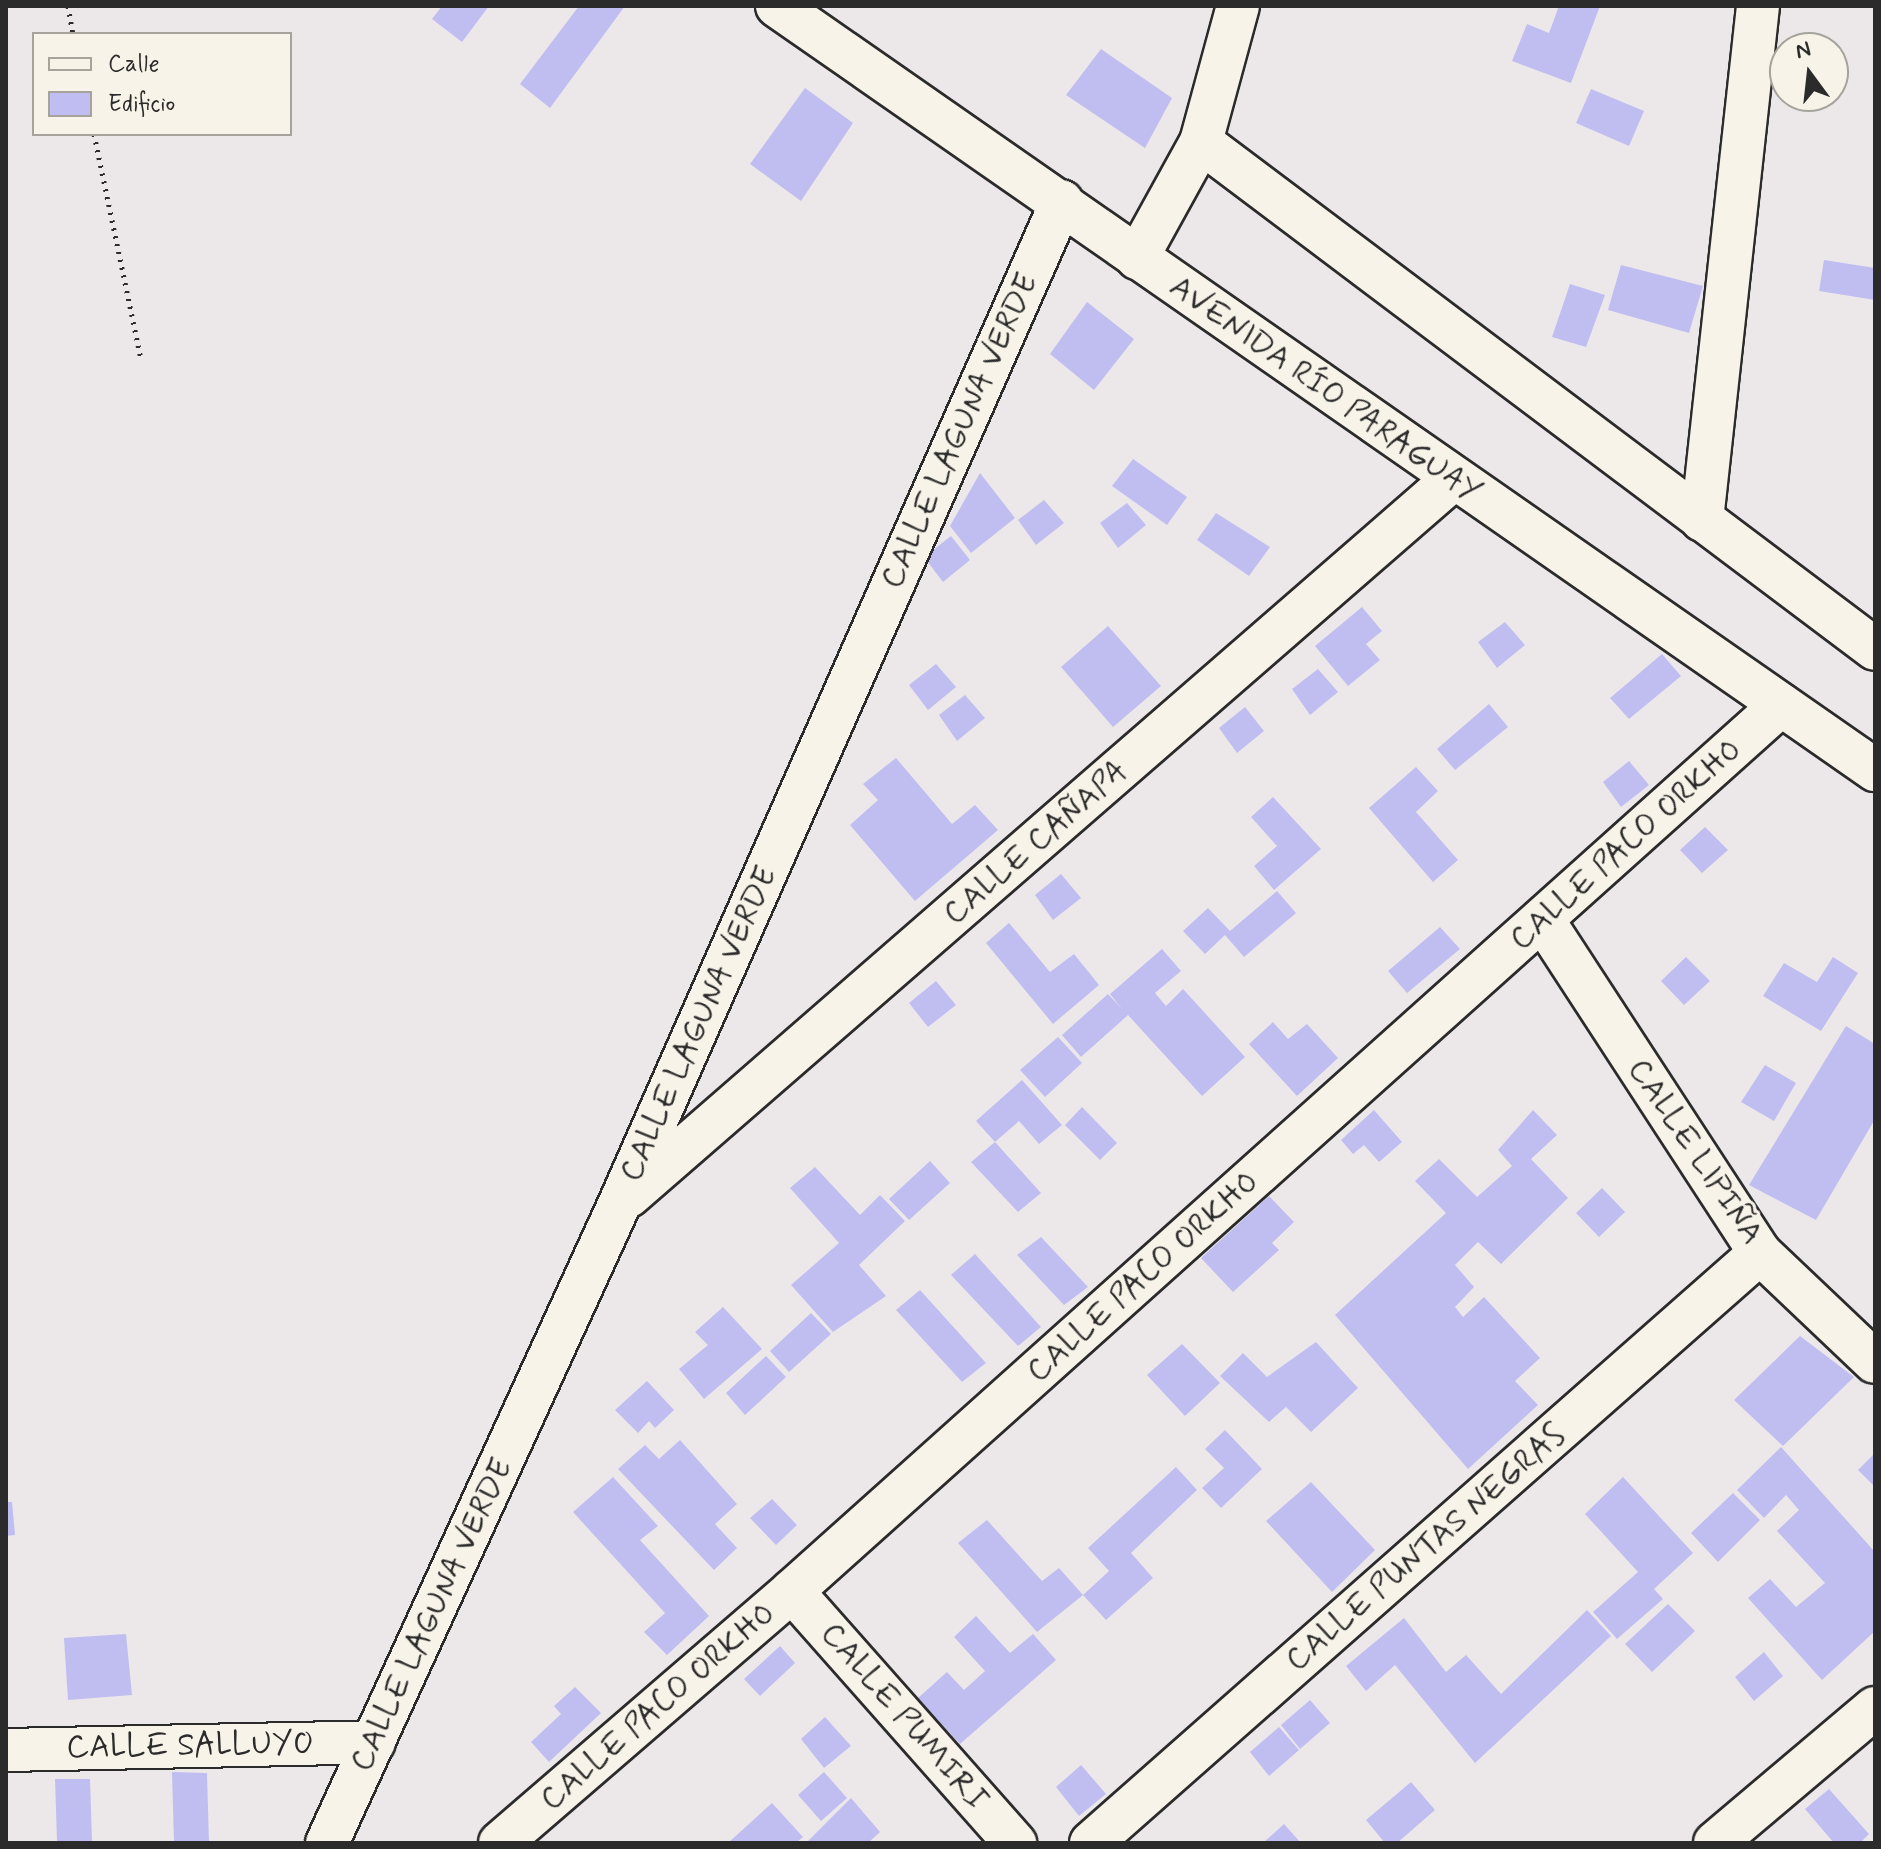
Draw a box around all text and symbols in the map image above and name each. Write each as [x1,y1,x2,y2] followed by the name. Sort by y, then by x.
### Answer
[32,32,292,136] legend
[1769,32,1849,112] north arrow
[1793,35,1814,66] text: N
[108,49,160,80] text: Calle
[108,89,175,120] text: Edificio
[872,265,1048,597] street label: CALLE LAGUNA VERDE
[1162,268,1488,512] street label: AVENIDA RÍO PARAGUAY
[1502,731,1750,959] street label: CALLE PACO ORKHO
[936,752,1136,934] street label: CALLE CAÑAPA
[611,858,787,1190] street label: CALLE LAGUNA VERDE
[1616,1048,1774,1256] street label: CALLE LIPIÑA
[1019,1163,1267,1391] street label: CALLE PACO ORKHO
[1278,1416,1574,1680] street label: CALLE PUNTAS NEGRAS
[342,1450,522,1780] street label: CALLE LAGUNA VERDE
[532,1594,784,1820] street label: CALLE PACO ORKHO
[814,1617,994,1817] street label: CALLE PUMIRI
[67,1725,313,1767] street label: CALLE SALLUYO

